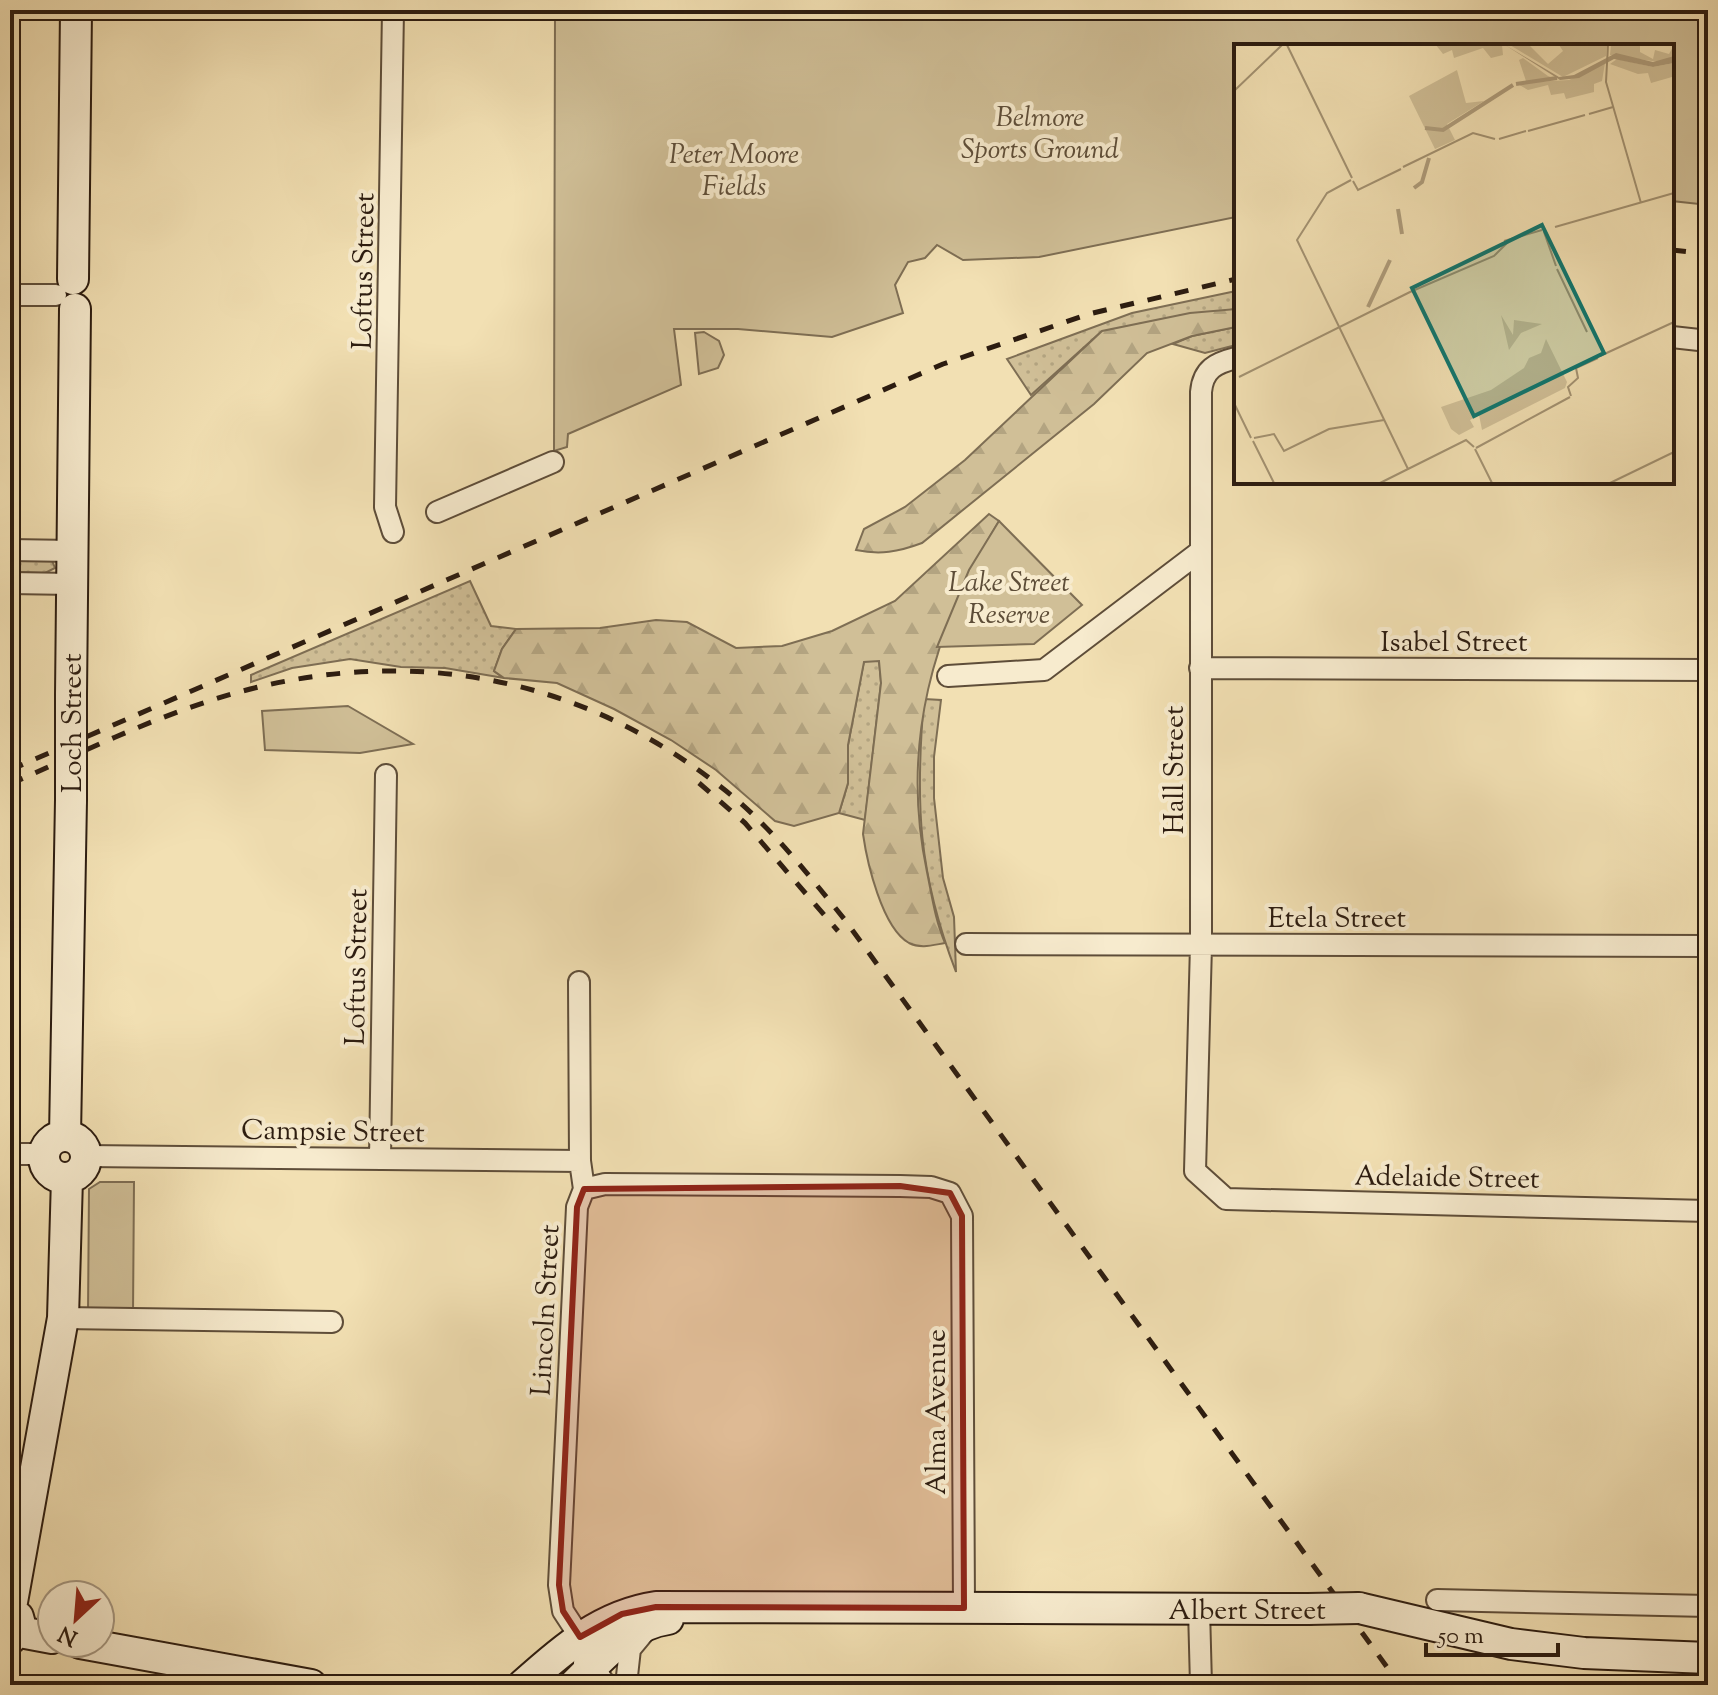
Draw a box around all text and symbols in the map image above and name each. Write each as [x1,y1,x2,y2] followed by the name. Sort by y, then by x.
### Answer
[1234,44,1674,484] inset map
[961,99,1119,171] park label: Belmore Sports Ground
[669,136,799,208] park label: Peter Moore Fields
[344,192,386,350] street label: Loftus Street
[948,564,1070,636] park label: Lake Street Reserve
[1380,624,1528,664] street label: Isabel Street
[54,653,94,793] street label: Loch Street
[1156,705,1196,834] street label: Hall Street
[337,888,379,1046] street label: Loftus Street
[1268,900,1407,940] street label: Etela Street
[241,1111,426,1155] street label: Campsie Street
[1354,1157,1540,1201] street label: Adelaide Street
[523,1223,571,1397] street label: Lincoln Street
[918,1329,958,1495] street label: Alma Avenue
[36,1579,116,1659] north arrow
[1168,1592,1326,1632] street label: Albert Street
[1426,1607,1558,1657] scale bar
[53,1616,83,1653] text: N
[1436,1620,1484,1654] text: 50 m

